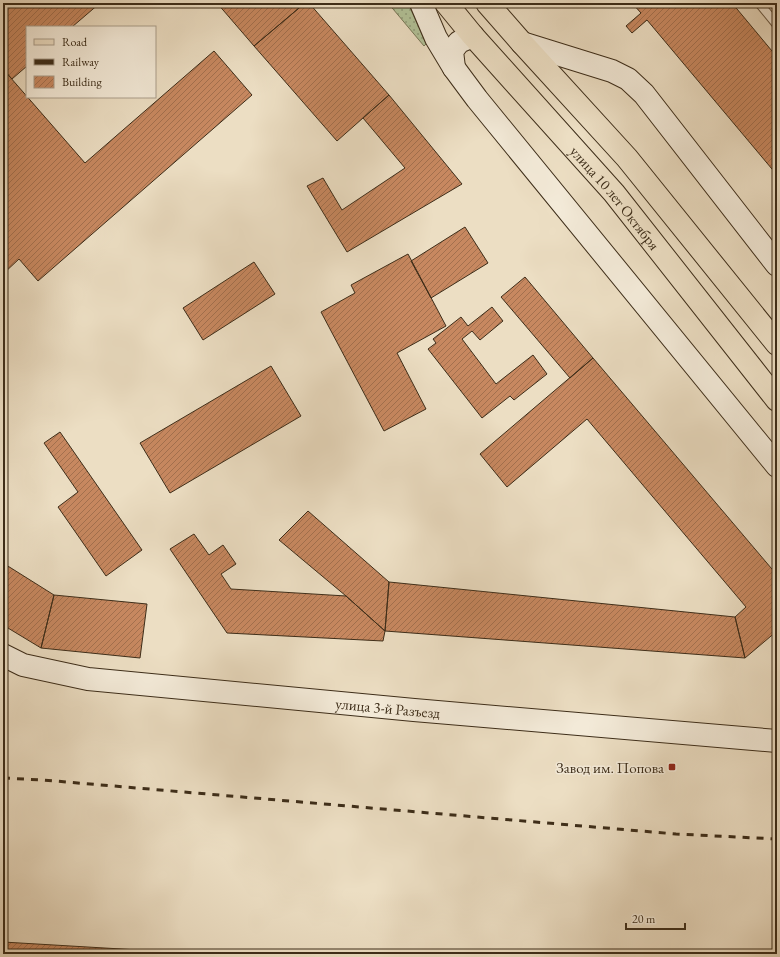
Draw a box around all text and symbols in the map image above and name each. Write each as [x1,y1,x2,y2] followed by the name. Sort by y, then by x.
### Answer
[26,26,156,98] legend
[62,34,88,50] text: Road
[62,54,100,70] text: Railway
[62,74,103,90] text: Building
[566,141,665,254] street label: улица 10 лет Октября
[335,693,441,722] street label: улица 3-й Разъезд
[556,758,664,777] place label: Завод им. Попова
[667,762,677,772] marker: Завод им. Попова
[626,905,685,931] scale bar
[632,911,656,927] text: 20 m

